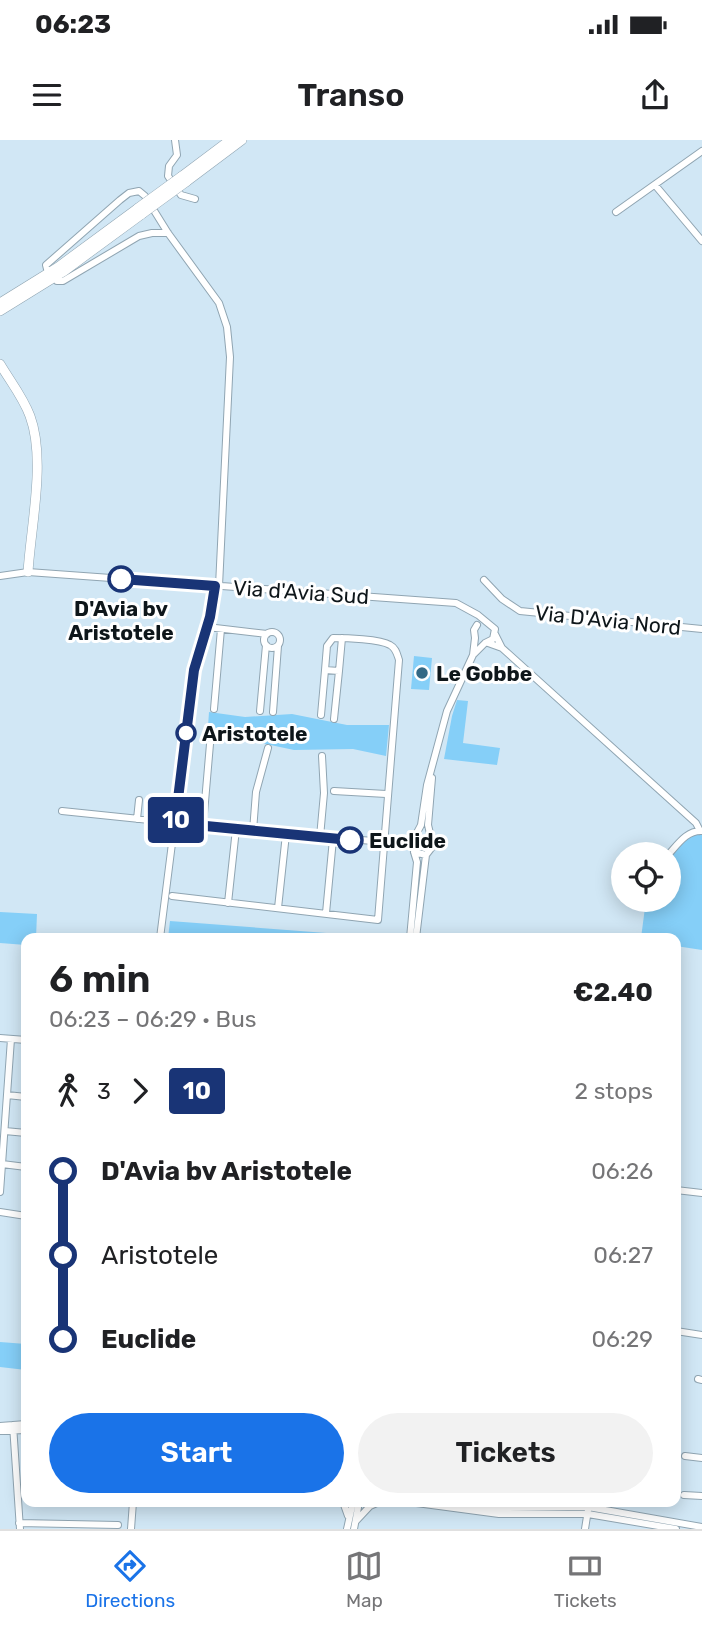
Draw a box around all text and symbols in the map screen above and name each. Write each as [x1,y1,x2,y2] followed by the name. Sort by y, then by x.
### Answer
[35,9,111,40] text: 06:23
[28,76,66,114] icon: menu
[298,76,404,114] text: Transo
[636,76,674,114] icon: share
[108,566,134,592] marker: D'Avia bv Aristotele
[232,575,370,609] street label: Via d'Avia Sud
[68,596,174,645] place label: D'Avia bv Aristotele
[534,600,682,640] street label: Via D'Avia Nord
[436,661,532,686] place label: Le Gobbe
[414,665,430,681] marker: Le Gobbe
[202,721,308,746] place label: Aristotele
[176,723,196,743] marker: Aristotele
[144,797,208,843] line badge: 10
[162,806,190,834] text: 10
[337,827,363,853] marker: Euclide
[369,828,446,853] place label: Euclide
[611,842,681,912] map controls
[611,842,681,912] button: locate
[49,956,151,1002] text: 6 min
[573,977,653,1008] text: €2.40
[49,1005,256,1033] text: 06:23 – 06:29 · Bus
[49,1072,87,1110] icon: walk
[121,1072,159,1110] icon: forward
[97,1077,111,1105] text: 3
[183,1077,211,1105] text: 10
[575,1077,653,1105] text: 2 stops
[101,1156,352,1187] text: D'Avia bv Aristotele
[591,1157,653,1185] text: 06:26
[101,1240,218,1271] text: Aristotele
[593,1241,653,1269] text: 06:27
[101,1324,196,1355] text: Euclide
[591,1325,653,1353] text: 06:29
[49,1413,344,1493] button: Start
[358,1413,653,1493] button: Tickets
[85,1547,175,1612] tab: Directions
[345,1547,383,1612] tab: Map
[554,1547,617,1612] tab: Tickets

